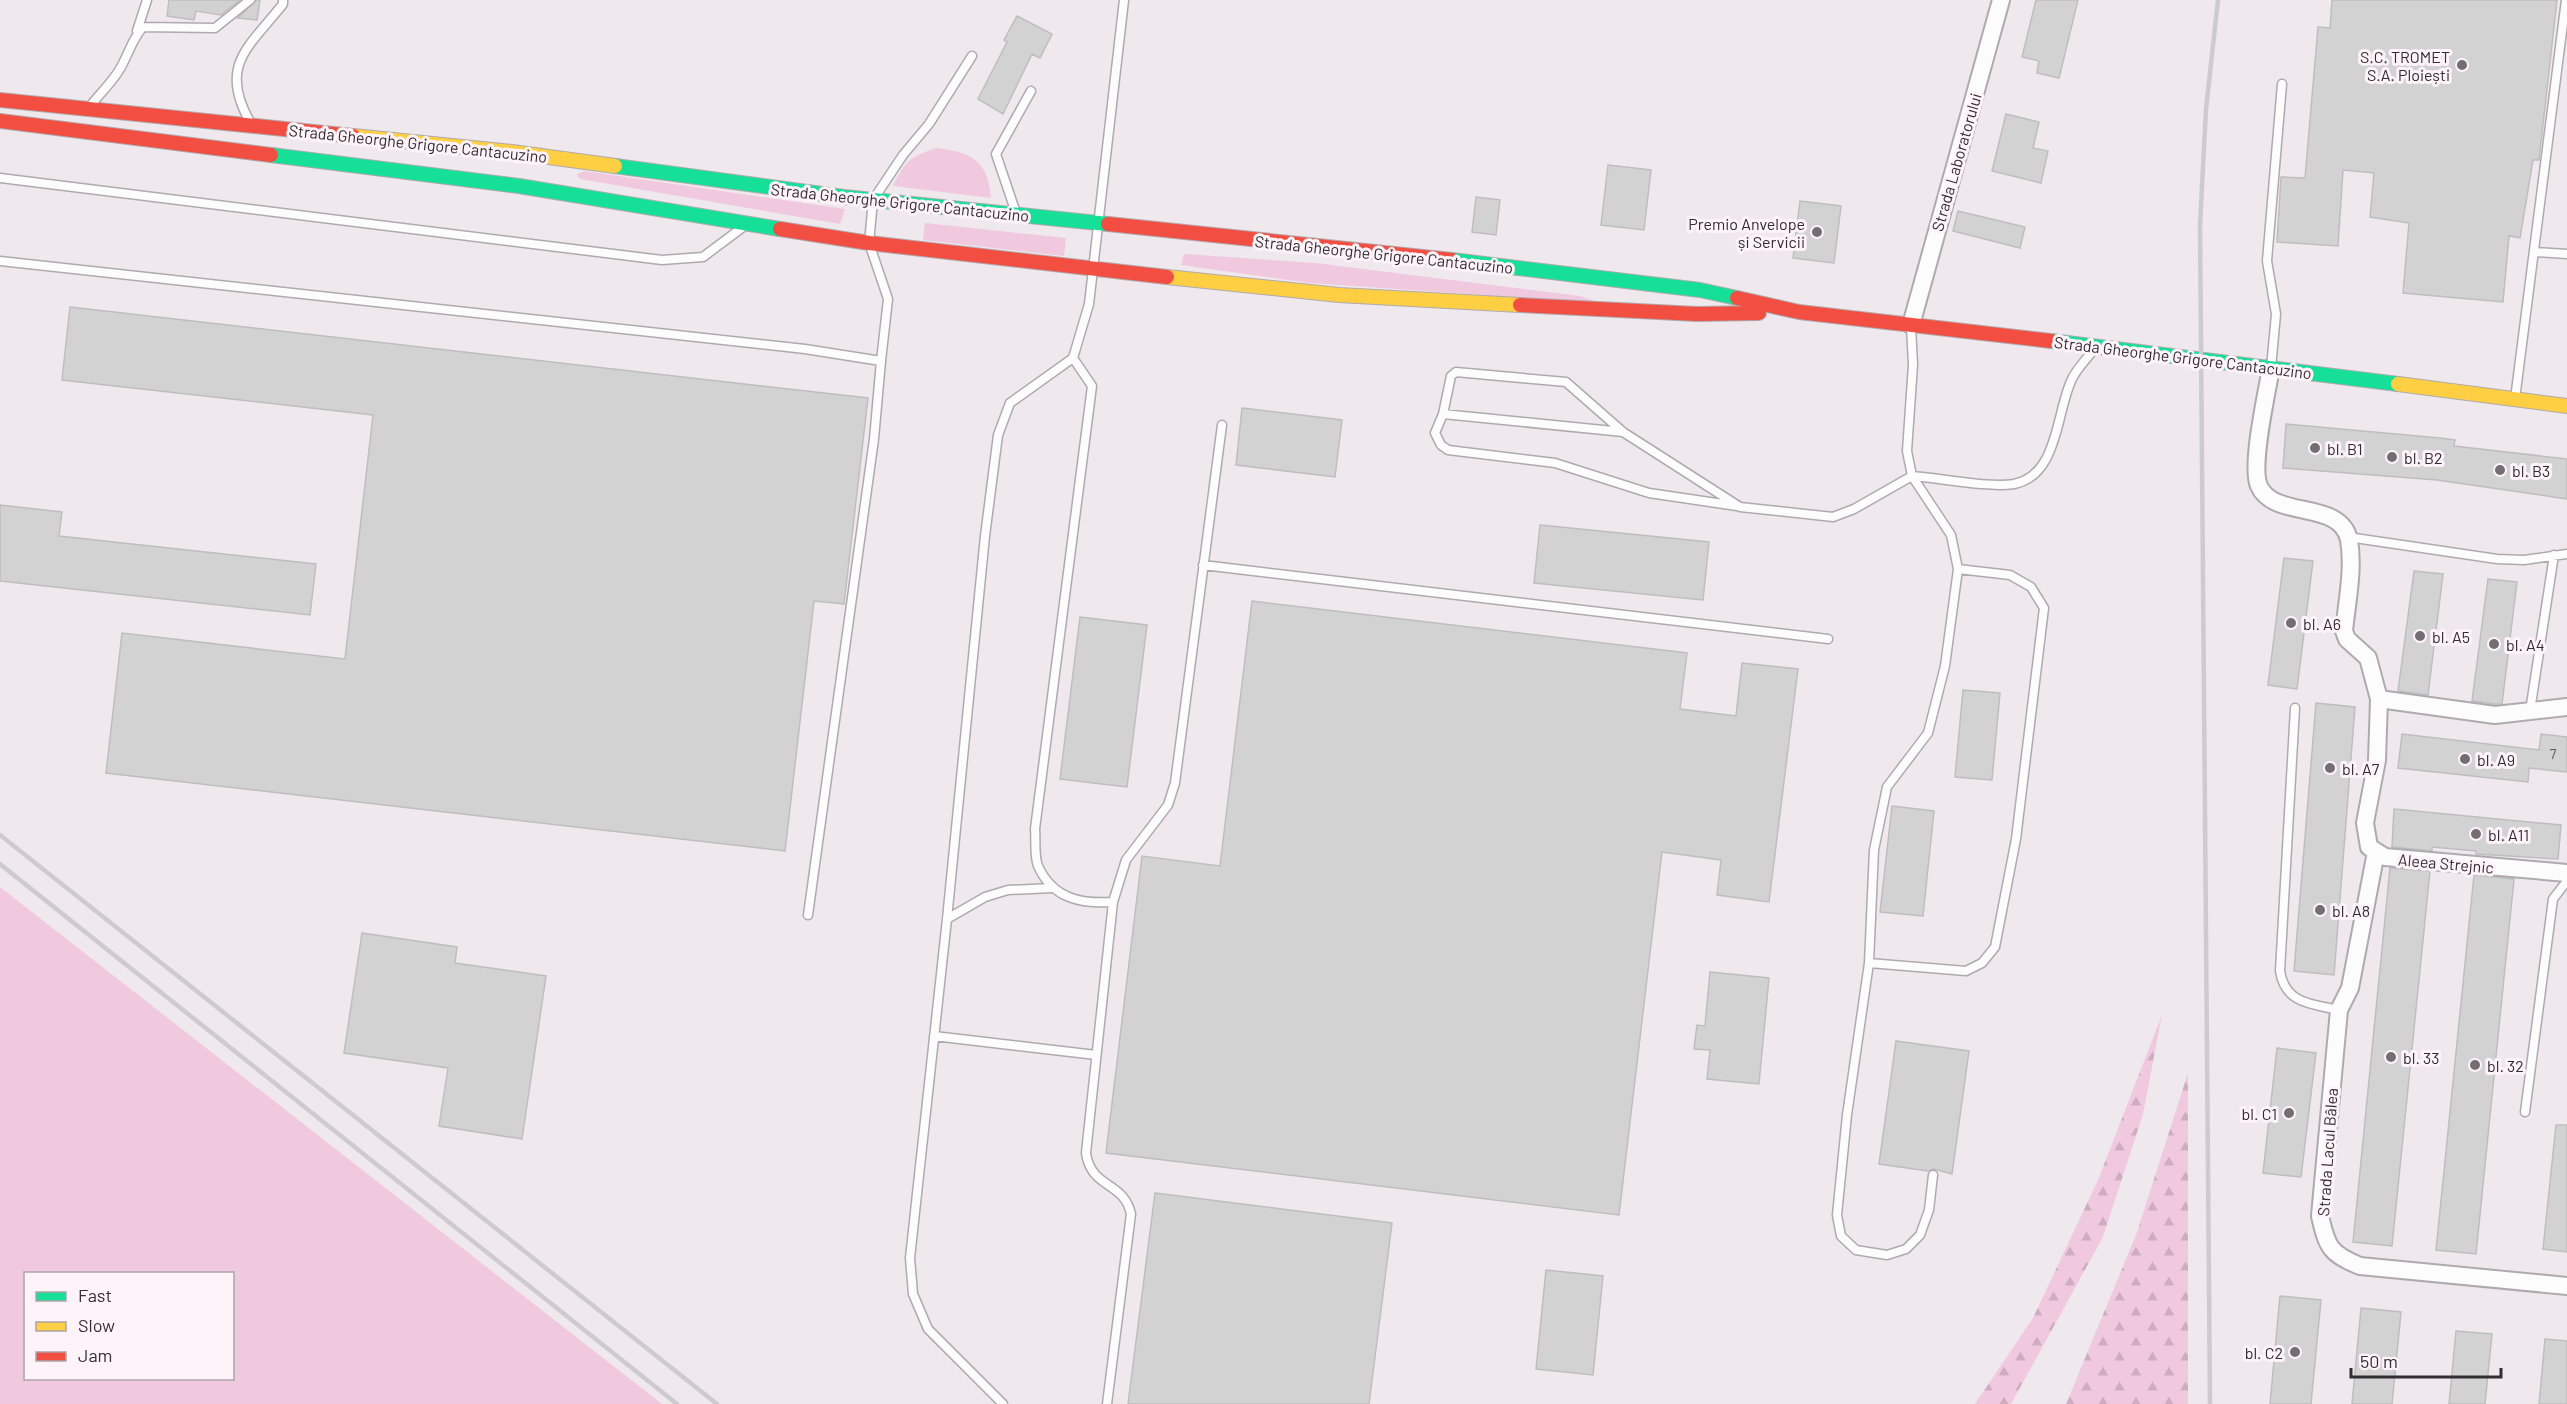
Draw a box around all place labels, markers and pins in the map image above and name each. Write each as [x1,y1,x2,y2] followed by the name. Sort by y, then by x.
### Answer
[2360,47,2450,84] place label: S.C. TROMET S.A. Ploiești
[2455,58,2469,72] marker: S.C. TROMET S.A. Ploiești
[1688,214,1805,251] place label: Premio Anvelope și Servicii
[1810,225,1824,239] marker: Premio Anvelope și Servicii
[2327,439,2363,458] place label: bl. B1
[2308,441,2322,455] marker: bl. B1
[2404,448,2443,467] place label: bl. B2
[2385,450,2399,464] marker: bl. B2
[2512,461,2550,480] place label: bl. B3
[2493,463,2507,477] marker: bl. B3
[2303,614,2341,633] place label: bl. A6
[2284,616,2298,630] marker: bl. A6
[2432,627,2470,646] place label: bl. A5
[2413,629,2427,643] marker: bl. A5
[2506,635,2545,654] place label: bl. A4
[2487,637,2501,651] marker: bl. A4
[2477,750,2515,769] place label: bl. A9
[2458,752,2472,766] marker: bl. A9
[2342,759,2380,778] place label: bl. A7
[2323,761,2337,775] marker: bl. A7
[2488,825,2529,844] place label: bl. A11
[2469,827,2483,841] marker: bl. A11
[2332,901,2370,920] place label: bl. A8
[2313,903,2327,917] marker: bl. A8
[2403,1048,2440,1067] place label: bl. 33
[2384,1050,2398,1064] marker: bl. 33
[2487,1056,2524,1075] place label: bl. 32
[2468,1058,2482,1072] marker: bl. 32
[2242,1104,2277,1123] place label: bl. C1
[2282,1106,2296,1120] marker: bl. C1
[2245,1343,2283,1362] place label: bl. C2
[2288,1345,2302,1359] marker: bl. C2

